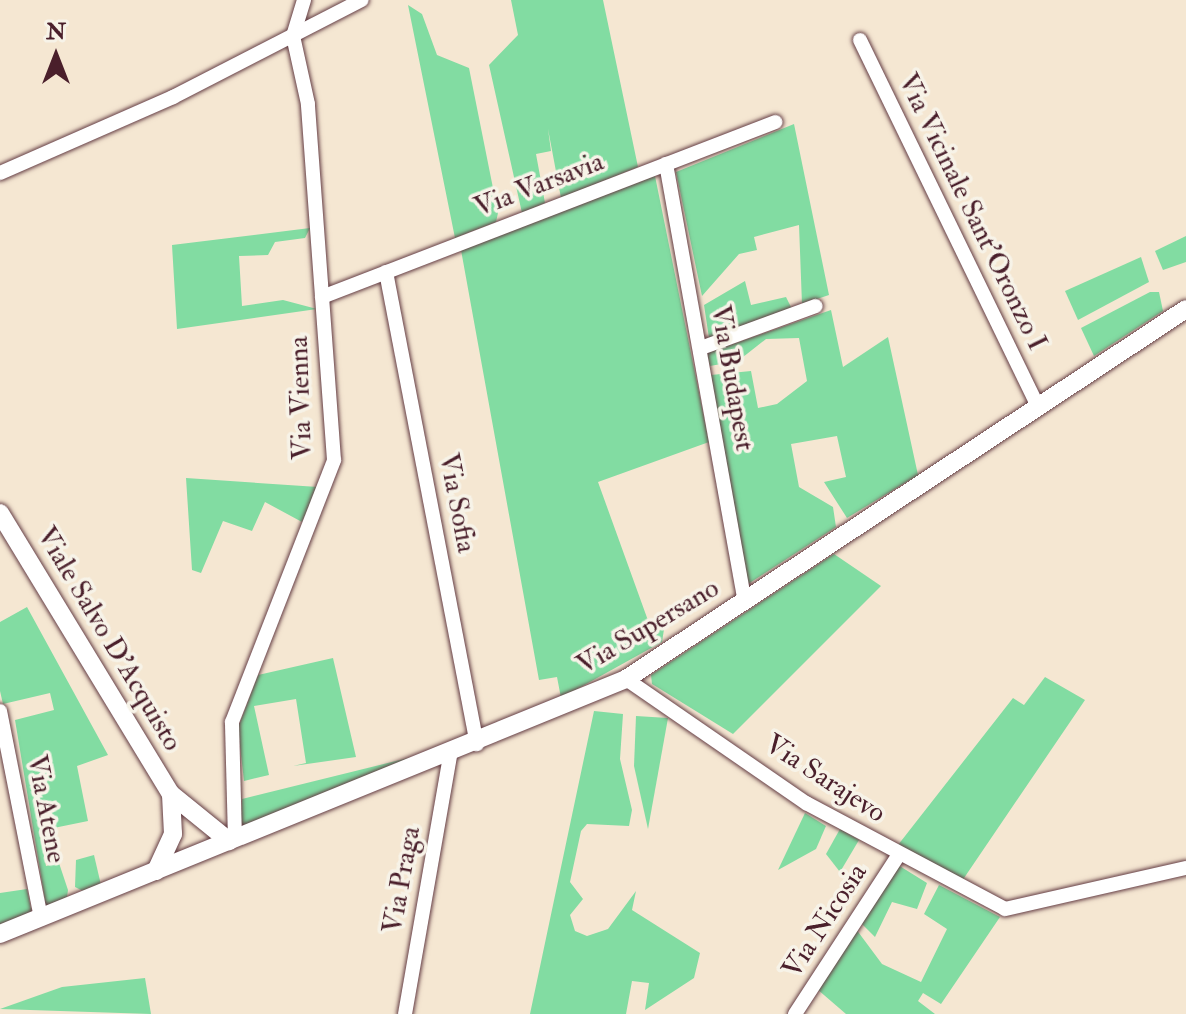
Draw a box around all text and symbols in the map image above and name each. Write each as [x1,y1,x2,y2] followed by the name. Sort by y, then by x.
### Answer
[16,16,96,96] north arrow
[46,18,66,46] text: N
[890,68,1054,356] street label: Via Vicinale Sant'Oronzo I
[470,145,608,225] street label: Via Varsavia
[703,303,761,453] street label: Via Budapest
[282,336,320,460] street label: Via Vienna
[431,450,483,556] street label: Via Sofia
[29,521,189,757] street label: Viale Salvo D'Acquisto
[571,571,725,683] street label: Via Supersano
[758,728,892,830] street label: Via Sarajevo
[19,752,73,866] street label: Via Atene
[376,824,428,936] street label: Via Praga
[776,857,874,985] street label: Via Nicosia

